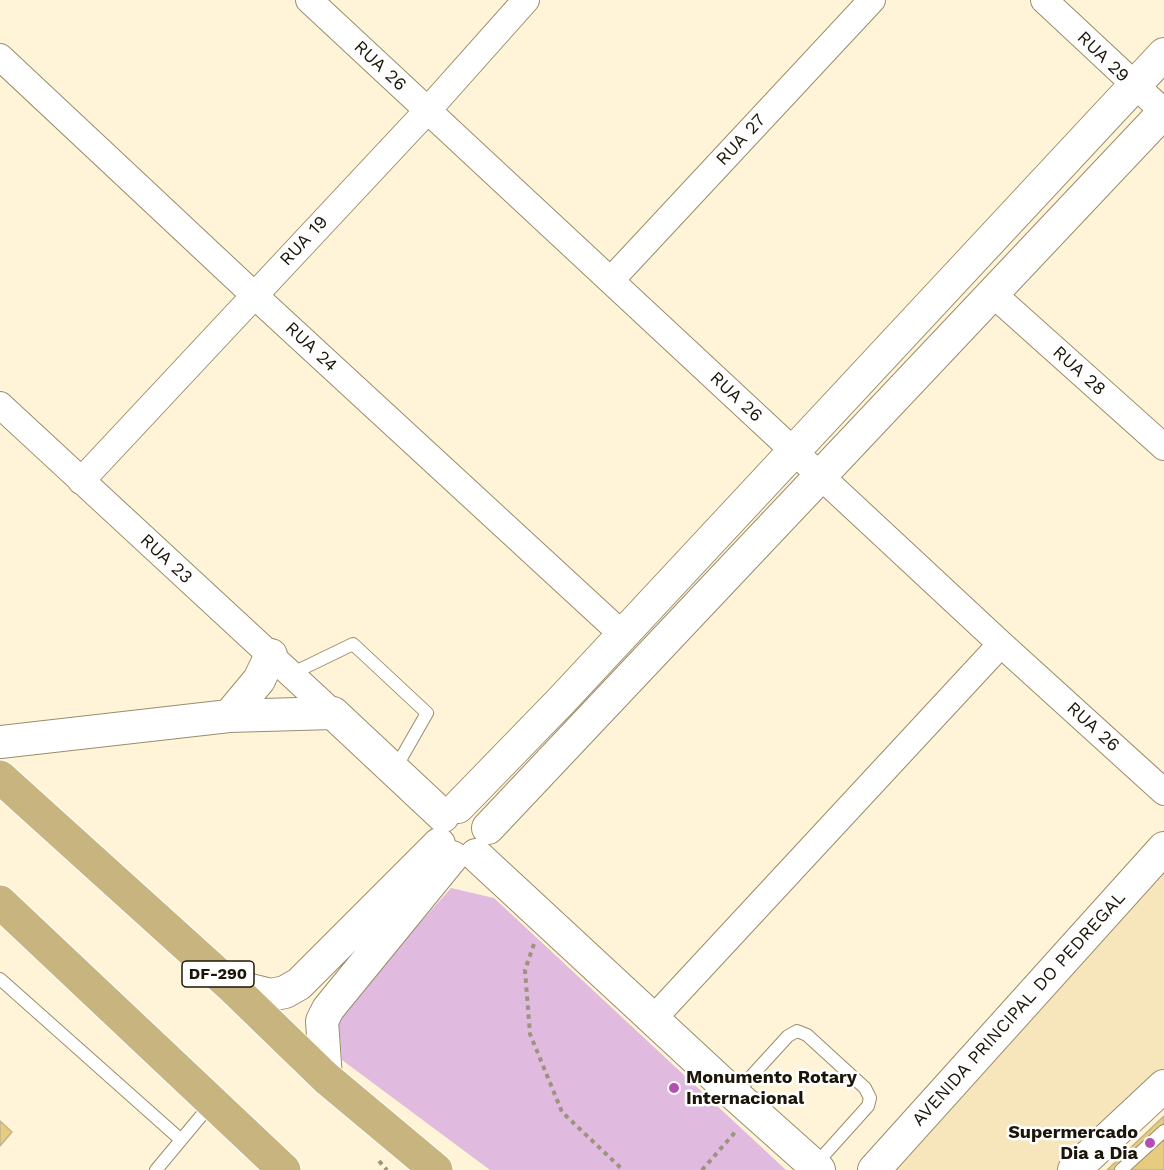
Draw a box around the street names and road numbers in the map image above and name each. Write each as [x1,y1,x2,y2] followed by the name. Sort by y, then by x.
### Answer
[1073,27,1133,87] street label: RUA 29
[349,36,411,96] street label: RUA 26
[712,110,770,170] street label: RUA 27
[275,212,333,270] street label: RUA 19
[280,318,342,376] street label: RUA 24
[1048,342,1110,400] street label: RUA 28
[705,367,767,427] street label: RUA 26
[135,530,197,588] street label: RUA 23
[1062,698,1124,756] street label: RUA 26
[908,887,1130,1131] street label: AVENIDA PRINCIPAL DO PEDREGAL
[182,961,254,987] road number: DF-290

